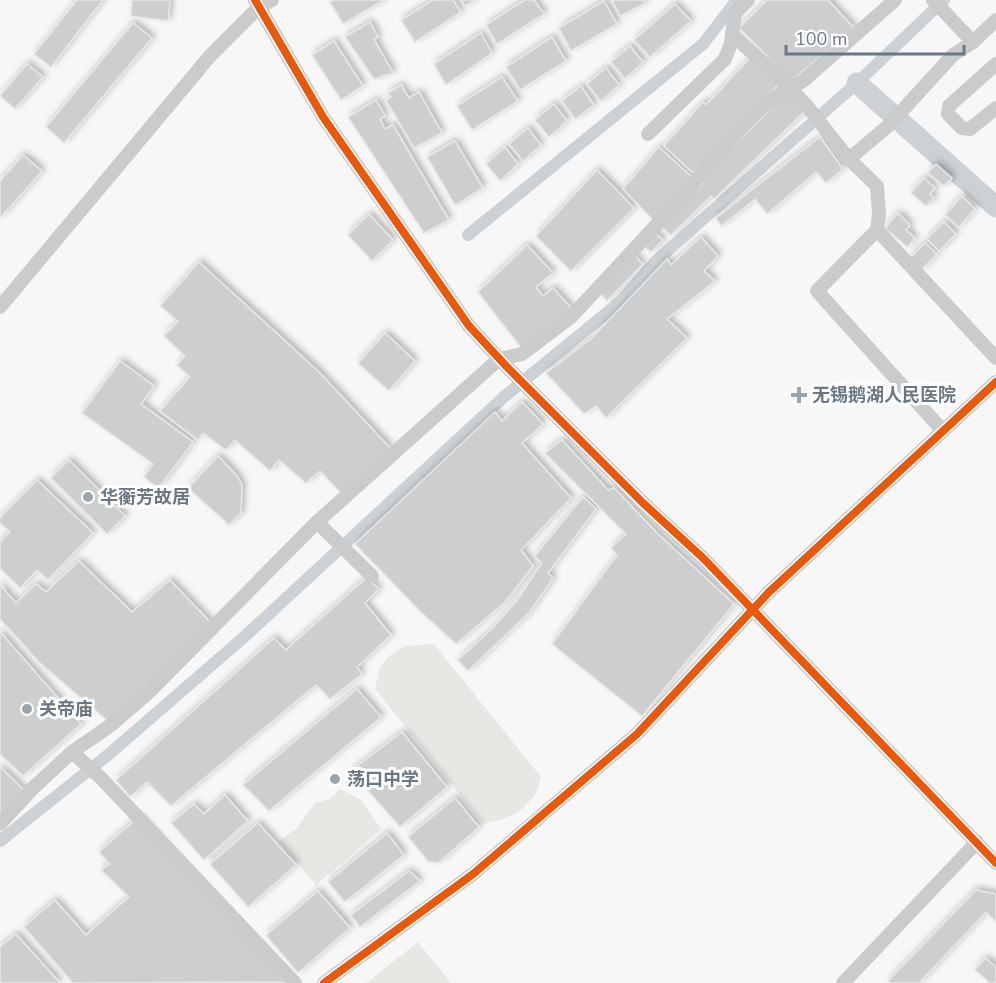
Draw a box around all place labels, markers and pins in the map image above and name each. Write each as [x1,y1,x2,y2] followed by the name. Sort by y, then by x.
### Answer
[812,383,956,407] place label: 无锡鹅湖人民医院
[790,386,808,404] marker: 无锡鹅湖人民医院
[100,485,190,509] place label: 华蘅芳故居
[81,490,95,504] marker: 华蘅芳故居
[39,697,93,721] place label: 关帝庙
[20,702,34,716] marker: 关帝庙
[347,767,419,791] place label: 荡口中学
[328,772,342,786] marker: 荡口中学

